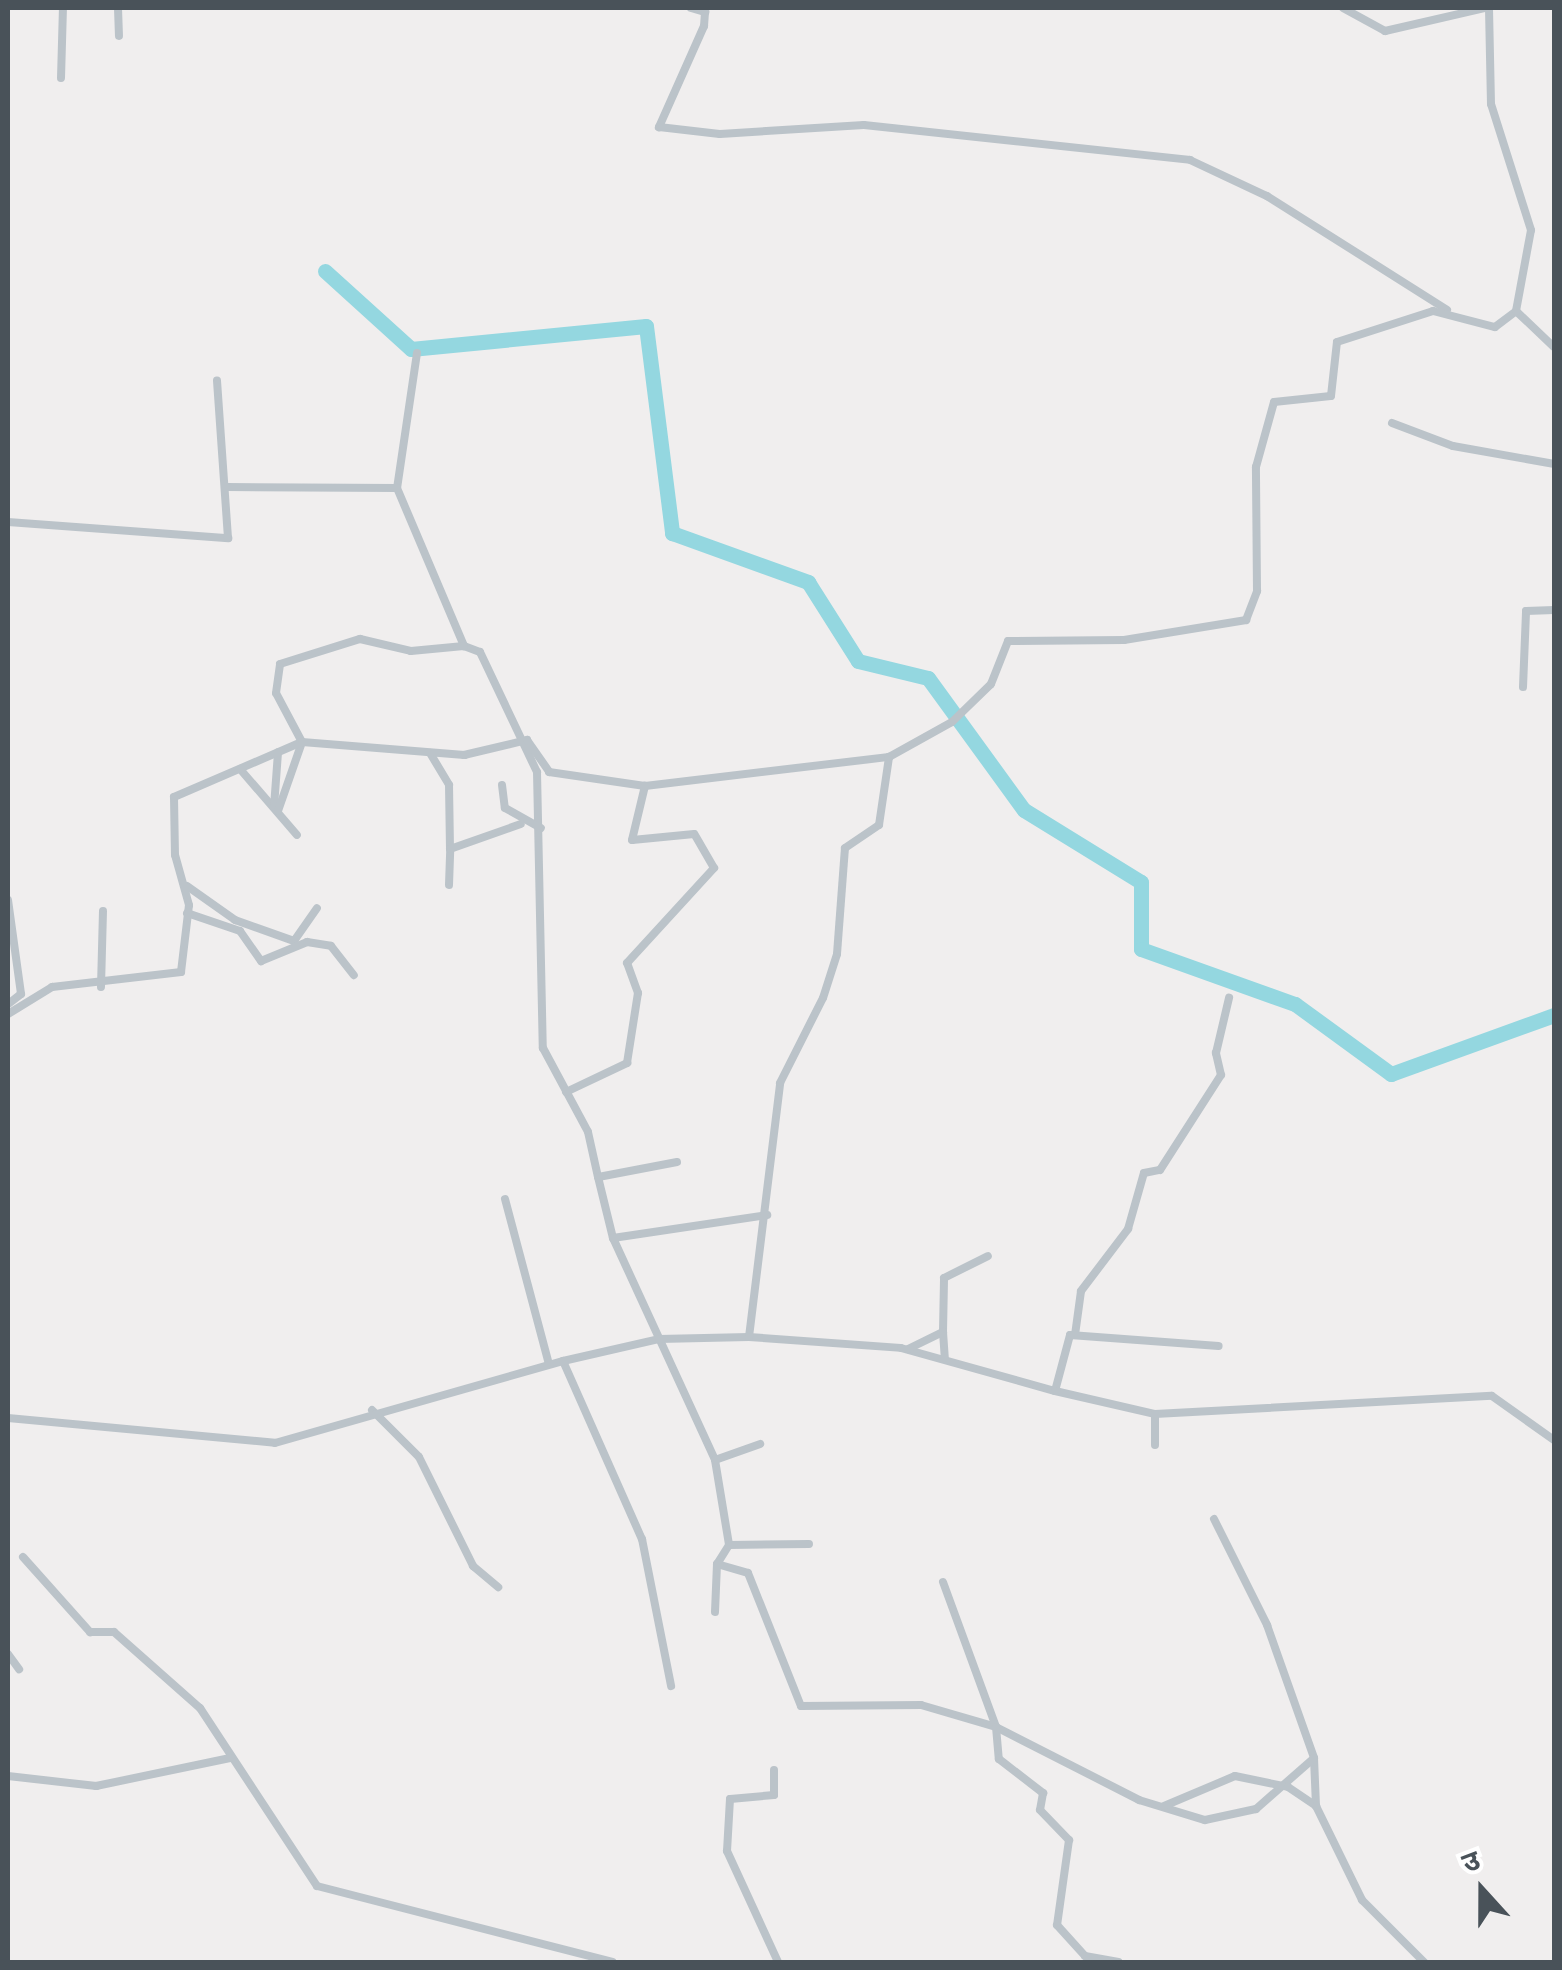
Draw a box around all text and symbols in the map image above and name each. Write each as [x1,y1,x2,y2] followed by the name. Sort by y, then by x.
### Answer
[1432,1840,1532,1940] north arrow
[1457,1843,1485,1880] text: उ

